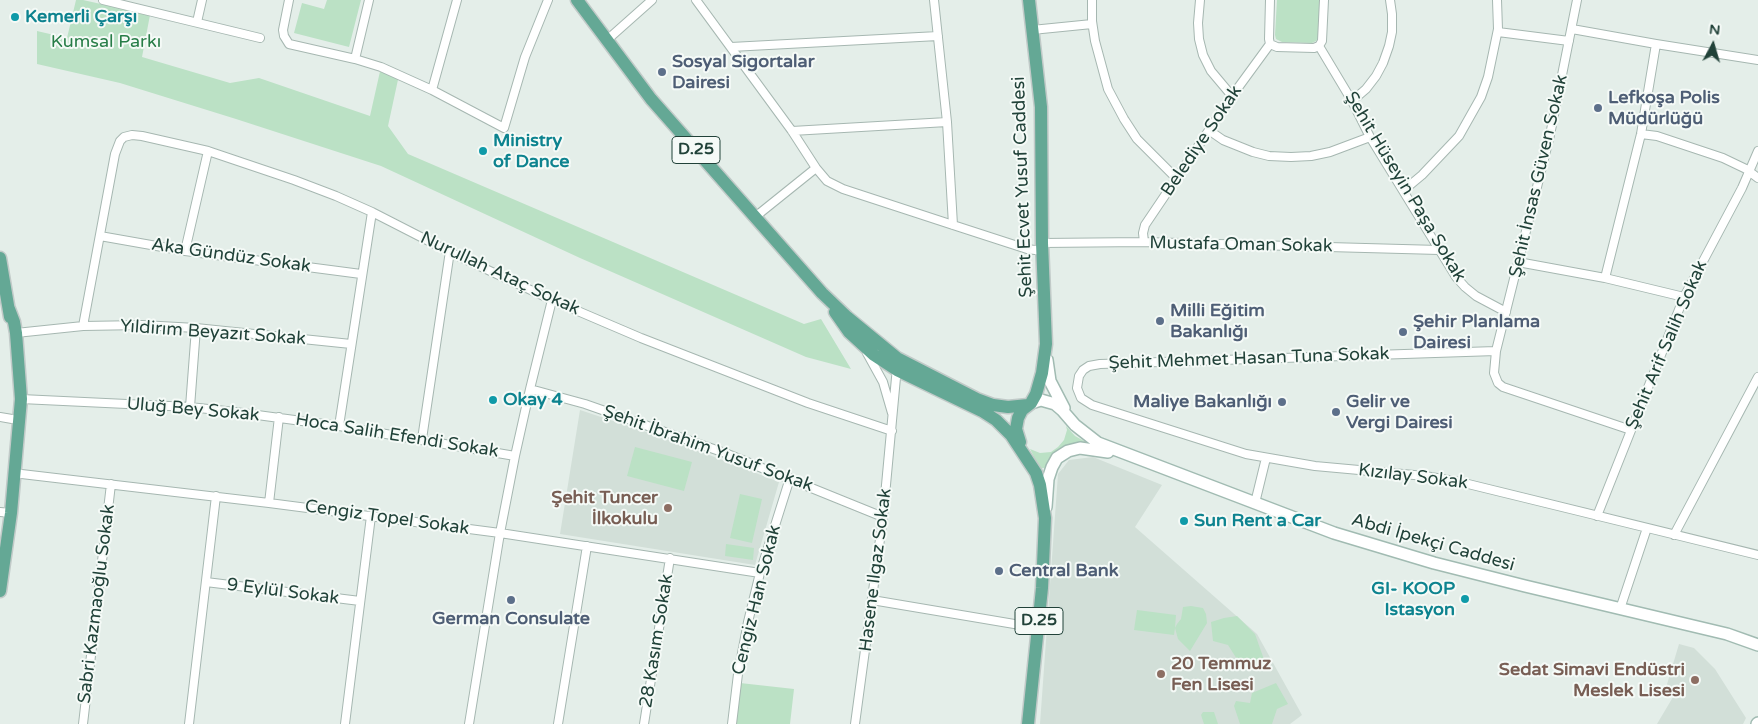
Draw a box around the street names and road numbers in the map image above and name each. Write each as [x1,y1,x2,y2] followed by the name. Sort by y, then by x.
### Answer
[1505,72,1573,280] street label: Şehit İnsas Güven Sokak
[1008,76,1038,298] street label: Şehit Ecvet Yusuf Caddesi
[1157,81,1247,201] street label: Belediye Sokak
[1340,88,1470,286] street label: Şehit Hüseyin Paşa Sokak
[672,136,720,164] road number: D.25
[417,228,583,320] street label: Nurullah Ataç Sokak
[1149,233,1333,257] street label: Mustafa Oman Sokak
[150,234,312,278] street label: Aka Gündüz Sokak
[1622,257,1712,433] street label: Şehit Arif Salih Sokak
[119,316,307,350] street label: Yıldirım Beyazıt Sokak
[1108,343,1390,375] street label: Şehit Mehmet Hasan Tuna Sokak
[126,393,260,427] street label: Uluğ Bey Sokak
[600,401,816,497] street label: Şehit İbrahim Yusuf Sokak
[294,409,500,463] street label: Hoca Salih Efendi Sokak
[1357,460,1469,494] street label: Kızılay Sokak
[855,487,897,653] street label: Hasene Ilgaz Sokak
[303,496,471,540] street label: Cengiz Topel Sokak
[74,503,120,705] street label: Sabri Kazmaoğlu Sokak
[1349,509,1517,577] street label: Abdi İpekçi Caddesi
[728,523,786,677] street label: Cengiz Han Sokak
[636,572,678,710] street label: 28 Kasım Sokak
[226,574,340,610] street label: 9 Eylül Sokak
[1015,608,1063,634] road number: D.25

